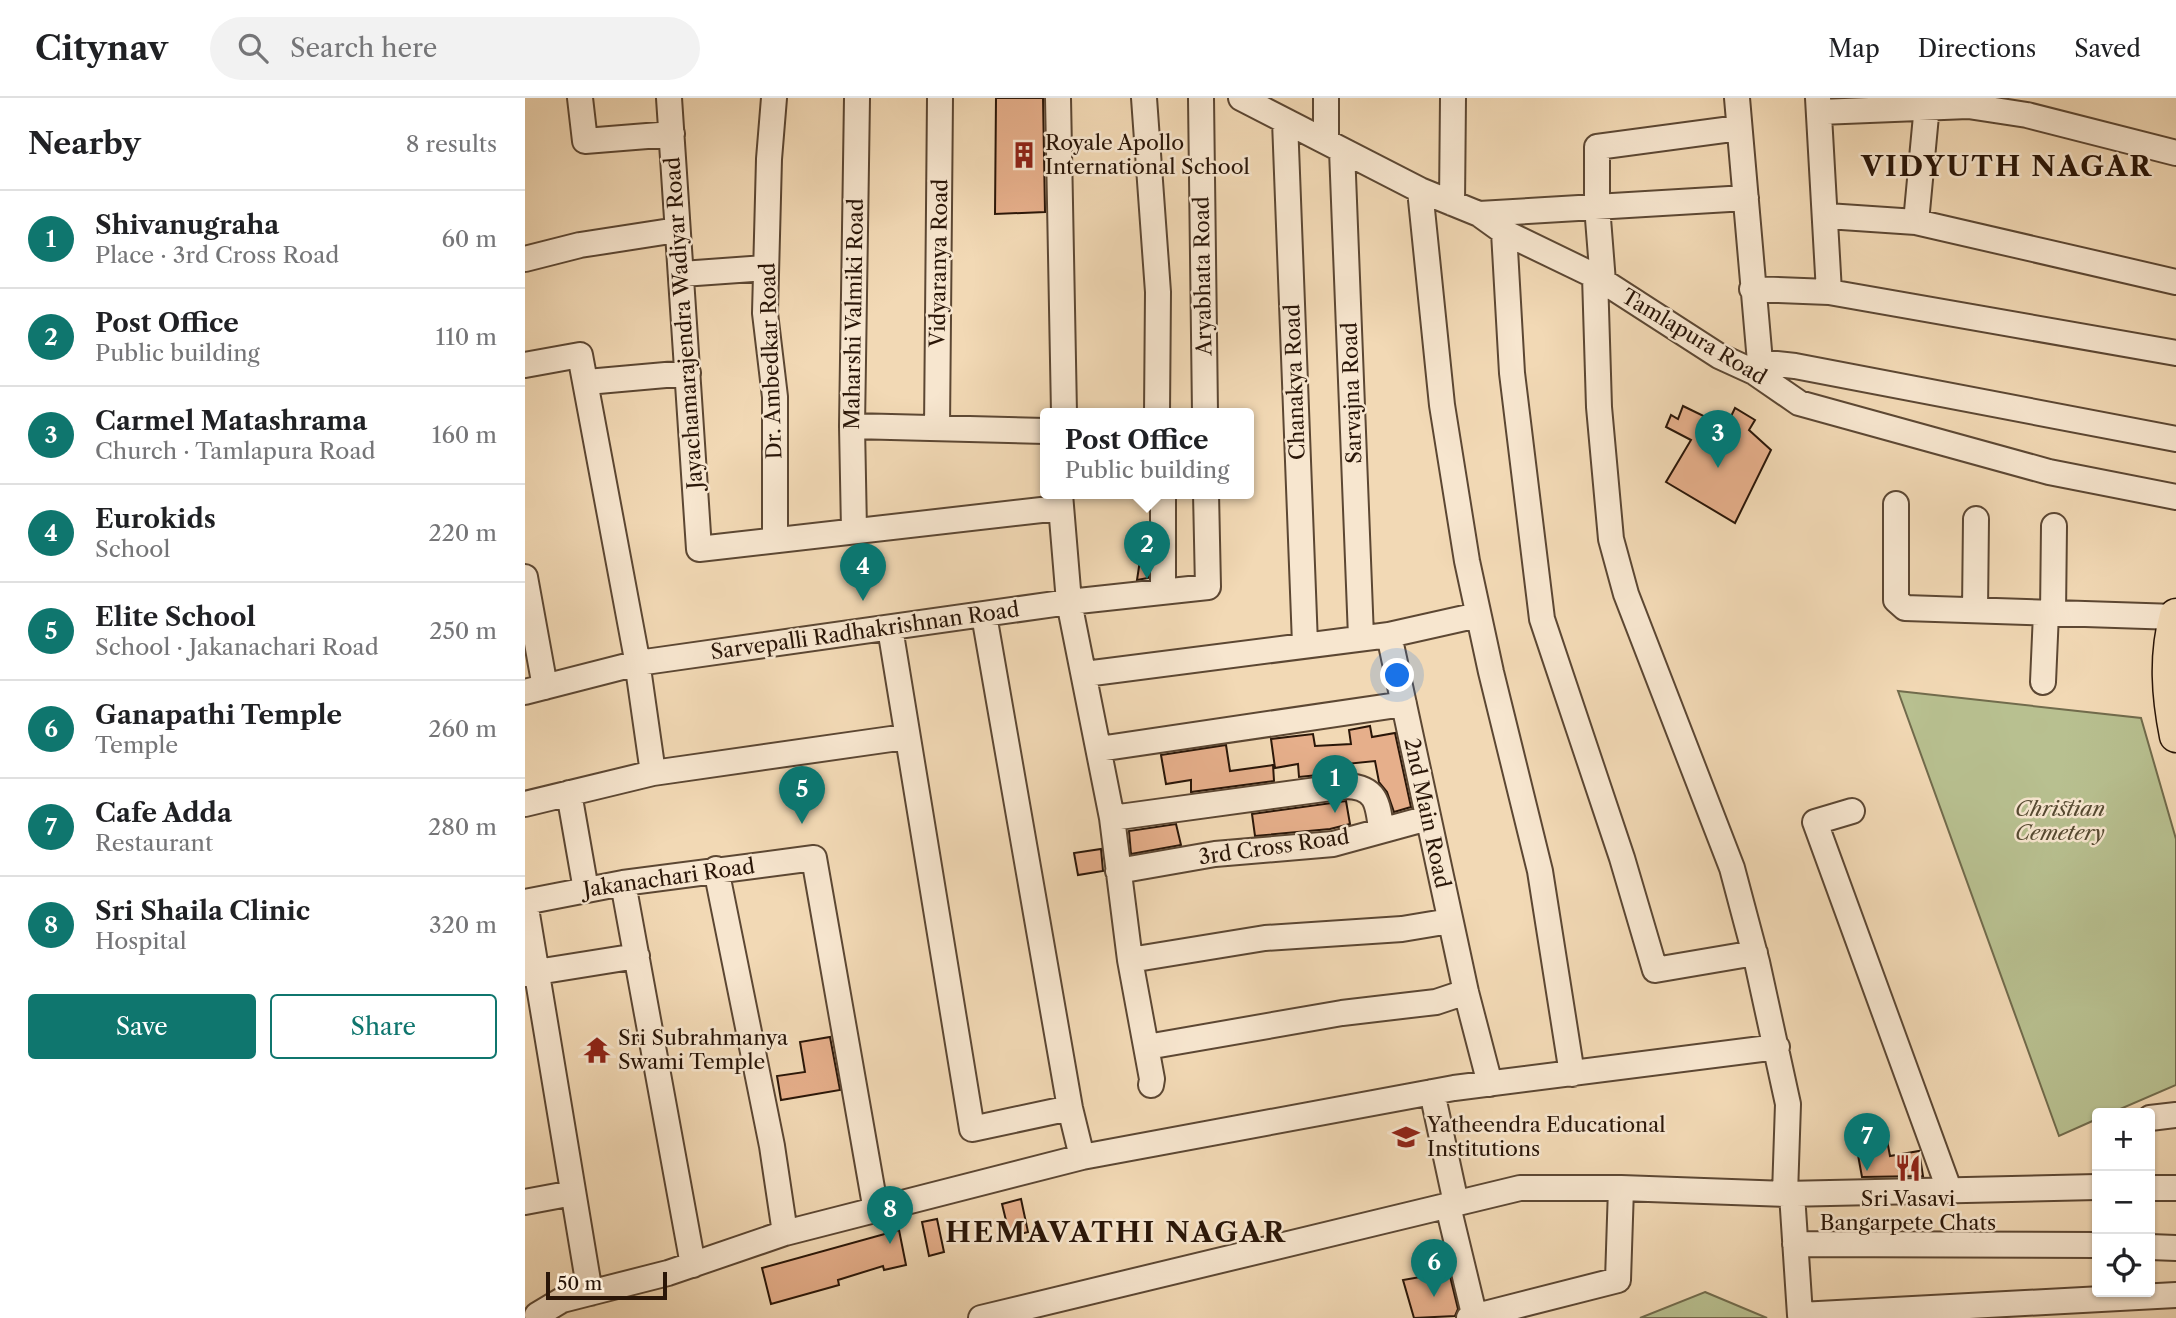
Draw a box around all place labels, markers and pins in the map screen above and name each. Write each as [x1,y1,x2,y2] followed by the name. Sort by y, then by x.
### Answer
[1045,130,1250,179] place label: Royale Apollo International School
[1009,140,1039,170] building icon: Royale Apollo International School
[1695,410,1741,468] pin: 3
[1124,521,1170,579] pin: 2
[840,543,886,601] pin: 4
[1312,755,1358,813] pin: 1
[779,766,825,824] pin: 5
[618,1025,789,1074] place label: Sri Subrahmanya Swami Temple
[582,1035,612,1065] temple icon: Sri Subrahmanya Swami Temple
[1426,1112,1666,1161] place label: Yatheendra Educational Institutions
[1844,1113,1890,1171] pin: 7
[1391,1122,1421,1152] school or university icon: Yatheendra Educational Institutions
[1893,1153,1923,1183] restaurant icon: Sri Vasavi Bangarpete Chats
[867,1186,913,1244] pin: 8
[1820,1186,1996,1235] place label: Sri Vasavi Bangarpete Chats
[1411,1239,1457,1297] pin: 6

